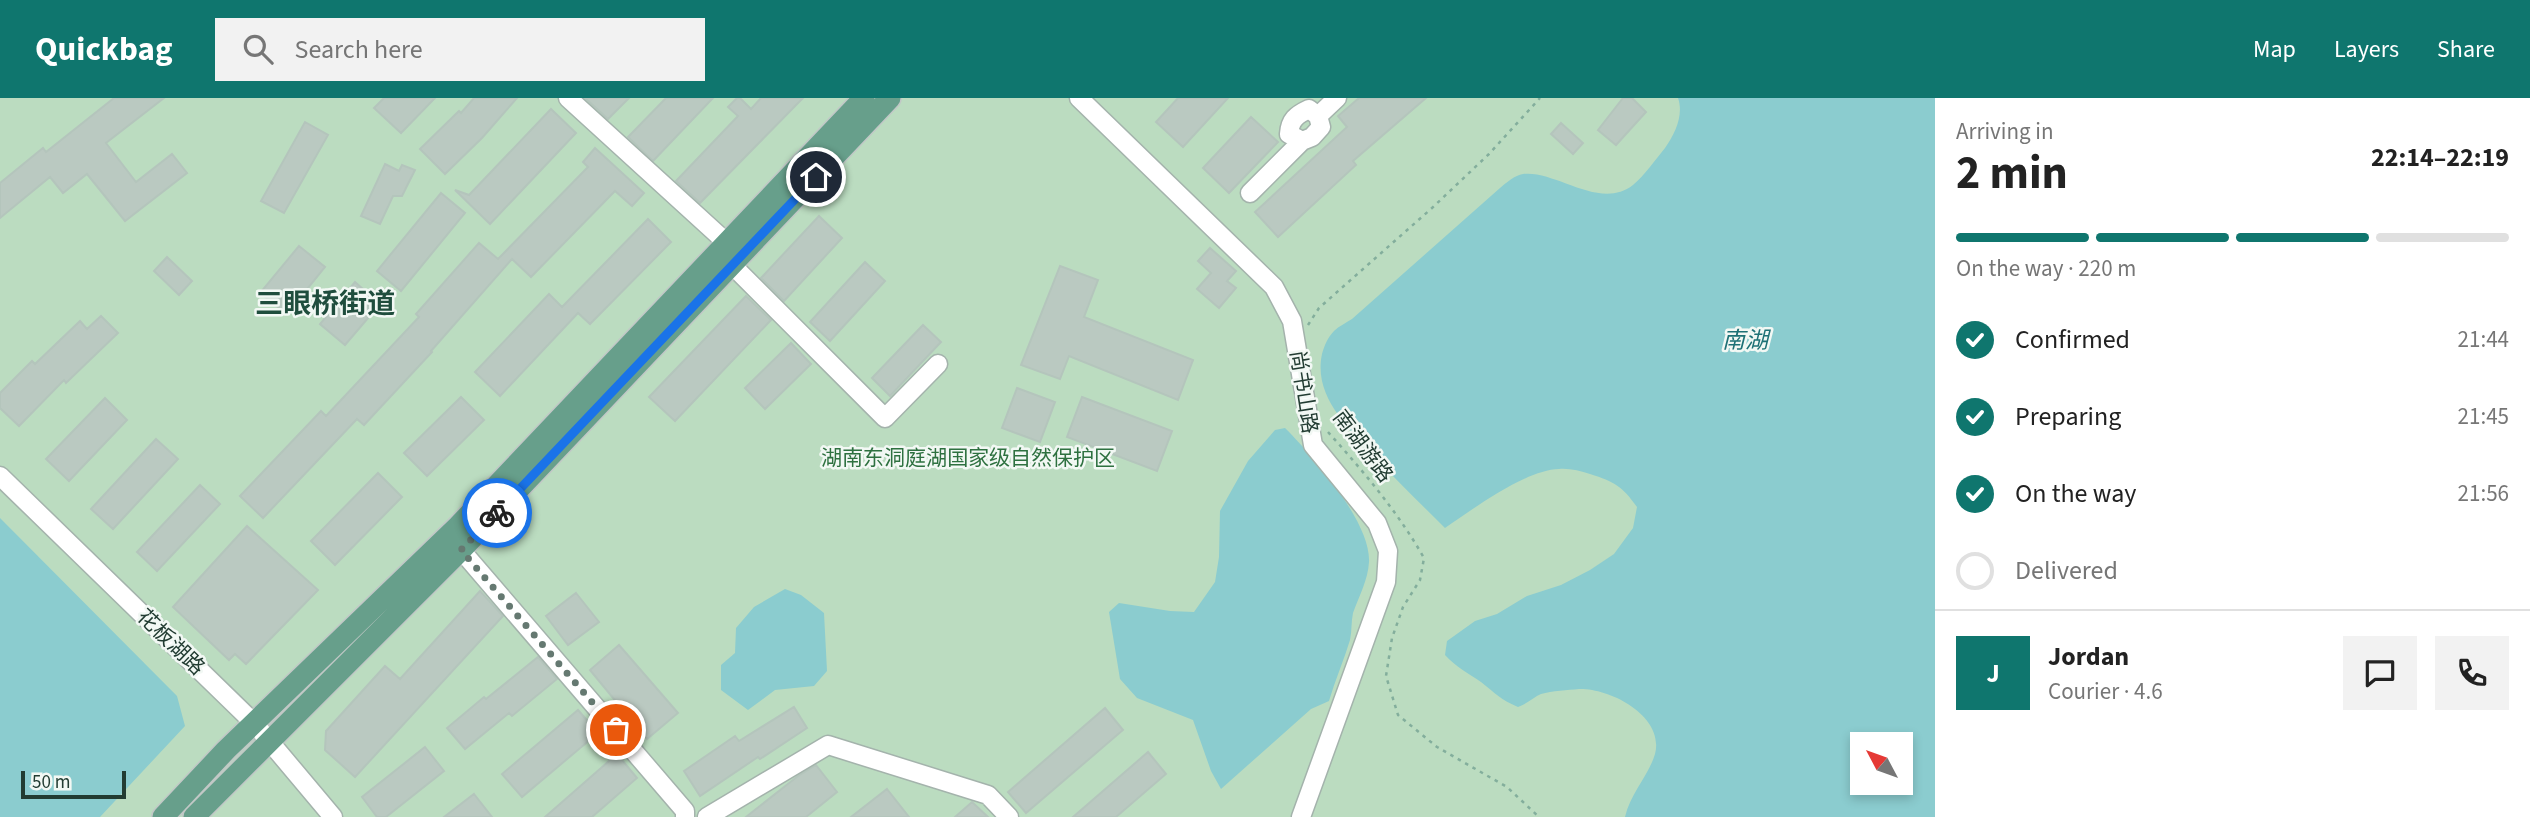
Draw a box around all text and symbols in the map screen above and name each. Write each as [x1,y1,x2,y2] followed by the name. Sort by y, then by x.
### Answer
[215,18,705,81] search box
[35,26,173,73] text: Quickbag
[239,30,277,68] icon: search
[295,31,423,68] text: Search here
[2253,32,2296,67] text: Map
[2334,32,2399,67] text: Layers
[2437,32,2495,67] text: Share
[1956,115,2054,148] text: Arriving in
[2371,139,2509,176] text: 22:14–22:19
[1956,141,2068,206] text: 2 min
[786,147,846,207] pin
[797,158,835,196] icon: home
[1956,252,2136,285] text: On the way · 220 m
[255,284,395,324] district label: 三眼桥街道
[1956,321,1994,359] icon: check
[2015,321,2130,358] text: Confirmed
[2458,323,2509,356] text: 21:44
[1722,324,1771,357] water label: 南湖
[1283,348,1325,436] street label: 尚书山路
[1956,398,1994,436] icon: check
[2015,398,2121,435] text: Preparing
[2458,400,2509,433] text: 21:45
[1326,403,1400,489] street label: 南湖游路
[821,443,1115,473] park label: 湖南东洞庭湖国家级自然保护区
[1956,475,1994,513] icon: check
[2015,475,2136,512] text: On the way
[2458,477,2509,510] text: 21:56
[462,478,532,548] courier
[478,494,516,532] icon: bike
[2015,552,2118,589] text: Delivered
[130,602,212,682] street label: 花板湖路
[2343,636,2417,710] button: chat
[2435,636,2509,710] button: phone
[2048,638,2129,675] text: Jordan
[1986,655,2000,692] text: J
[2048,675,2163,708] text: Courier · 4.6
[586,700,646,760] pin
[597,711,635,749] icon: bag
[1850,732,1913,794] north arrow
[1850,732,1913,795] map controls
[21,768,126,800] scale bar
[32,769,70,796] text: 50 m

